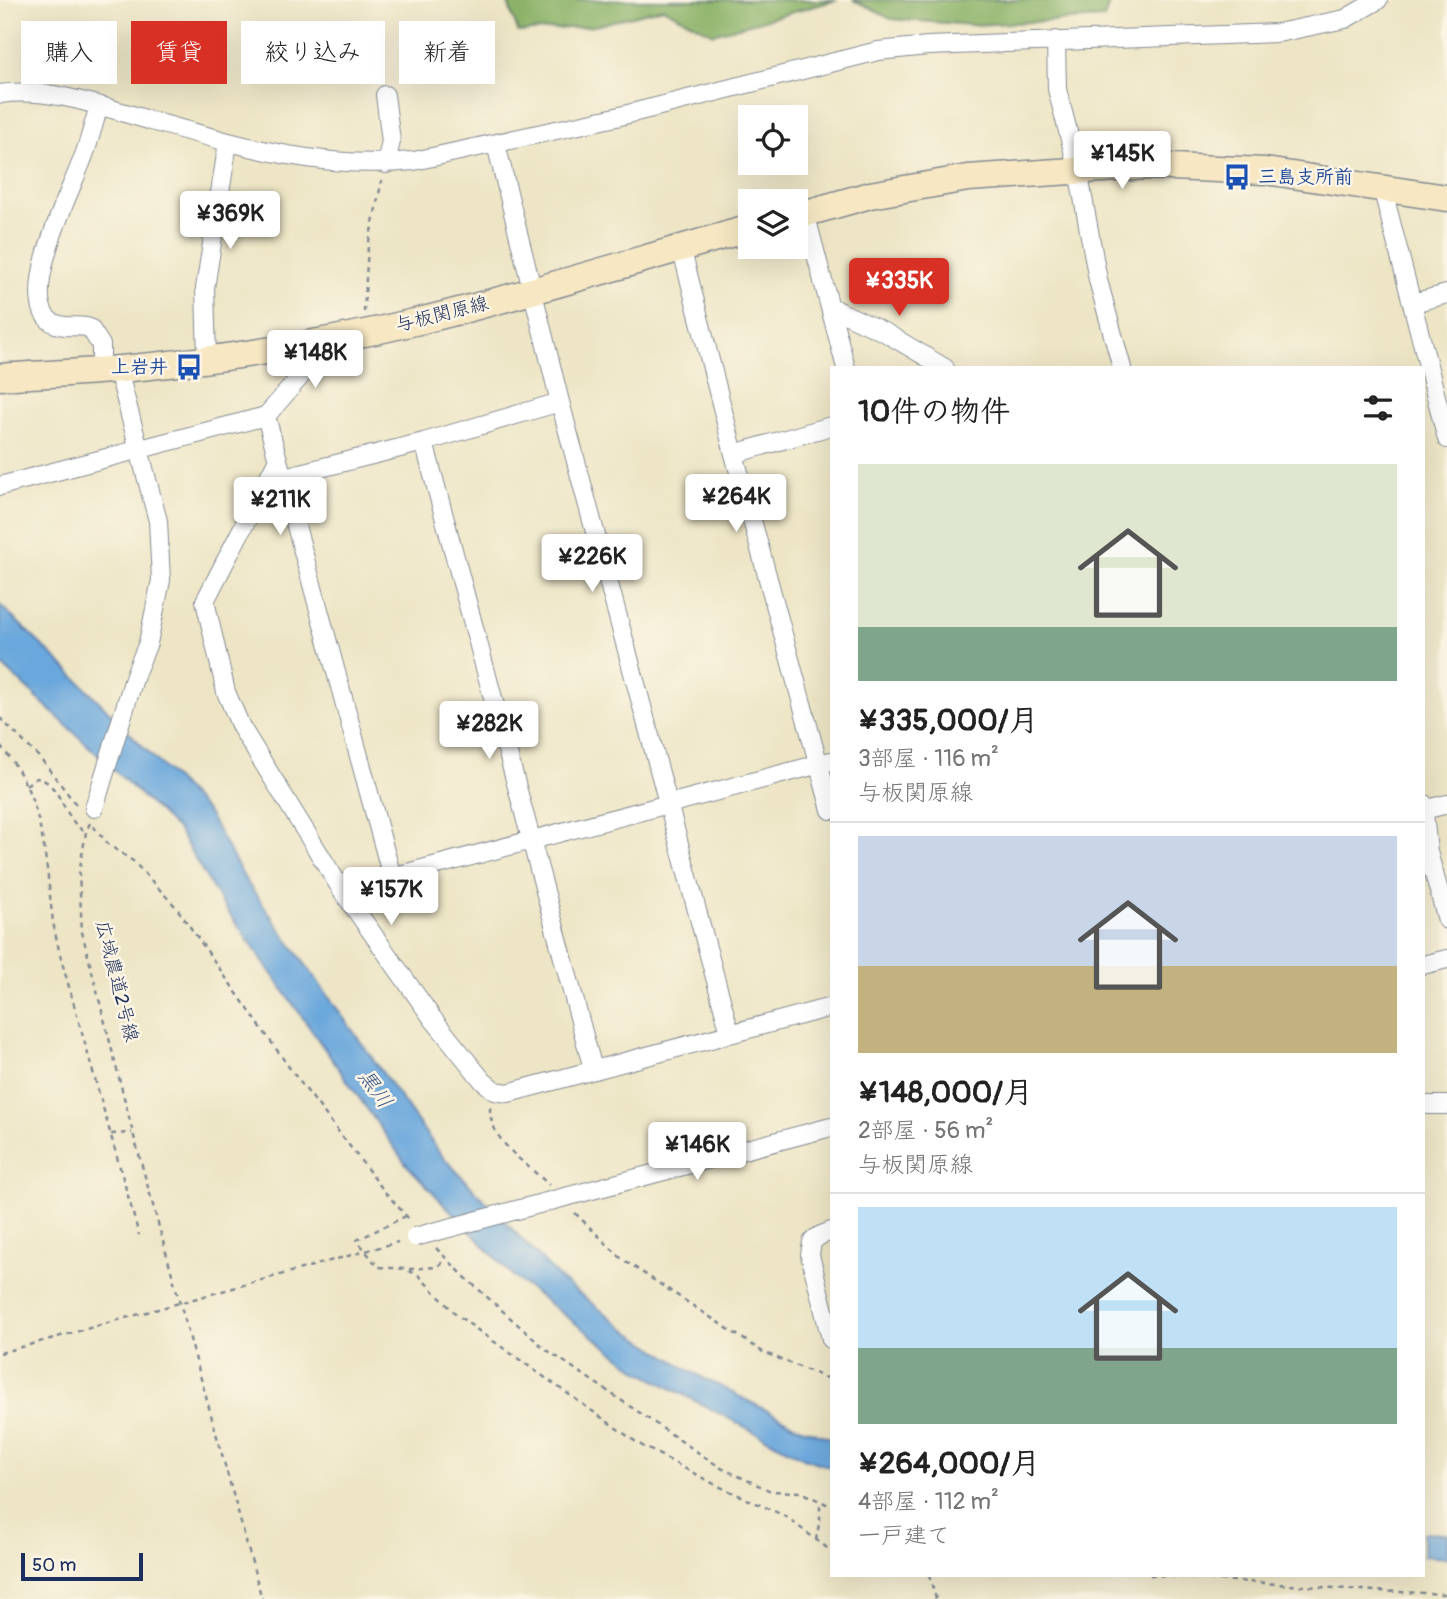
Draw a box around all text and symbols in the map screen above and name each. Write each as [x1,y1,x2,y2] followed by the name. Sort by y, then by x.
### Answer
[21,21,117,84] chip: 購入
[131,21,227,84] chip: 賃貸
[241,21,385,84] chip: 絞り込み
[399,21,495,84] chip: 新着
[738,105,808,259] map controls
[738,105,808,175] button: locate
[1073,132,1171,191] pin: ¥145K
[1090,139,1154,168] text: ¥145K
[1222,162,1252,192] bus stop icon: 三島支所前
[1258,165,1353,189] place label: 三島支所前
[738,189,808,259] button: layers
[181,191,279,251] pin: ¥369K
[196,199,264,228] text: ¥369K
[850,258,948,318] pin: ¥335K
[865,266,933,295] text: ¥335K
[393,291,491,337] street label: 与板関原線
[266,330,364,390] pin: ¥148K
[283,338,347,367] text: ¥148K
[174,352,204,382] bus stop icon: 上岩井
[111,355,168,379] place label: 上岩井
[1359,389,1397,427] icon: filters
[858,393,1010,430] text: 10件の物件
[687,475,785,534] pin: ¥264K
[231,477,329,537] pin: ¥211K
[701,482,771,511] text: ¥264K
[250,485,310,514] text: ¥211K
[1065,510,1191,636] icon: home
[543,534,641,594] pin: ¥226K
[558,542,626,571] text: ¥226K
[440,702,538,761] pin: ¥282K
[858,702,1038,739] text: ¥335,000/月
[455,709,523,738] text: ¥282K
[858,744,999,773] text: 3部屋 · 116 m²
[858,778,973,807] text: 与板関原線
[342,867,440,927] pin: ¥157K
[359,875,423,904] text: ¥157K
[1065,882,1191,1008] icon: home
[90,918,144,1044] street label: 広域農道2号線
[352,1064,398,1114] water label: 黒川
[858,1074,1033,1111] text: ¥148,000/月
[858,1116,993,1145] text: 2部屋 · 56 m²
[648,1122,746,1182] pin: ¥146K
[664,1130,730,1159] text: ¥146K
[858,1150,973,1179] text: 与板関原線
[1065,1253,1191,1379] icon: home
[858,1445,1040,1482] text: ¥264,000/月
[858,1487,999,1516] text: 4部屋 · 112 m²
[858,1521,950,1550] text: 一戸建て
[21,1550,144,1582] scale bar
[32,1553,76,1577] text: 50 m

